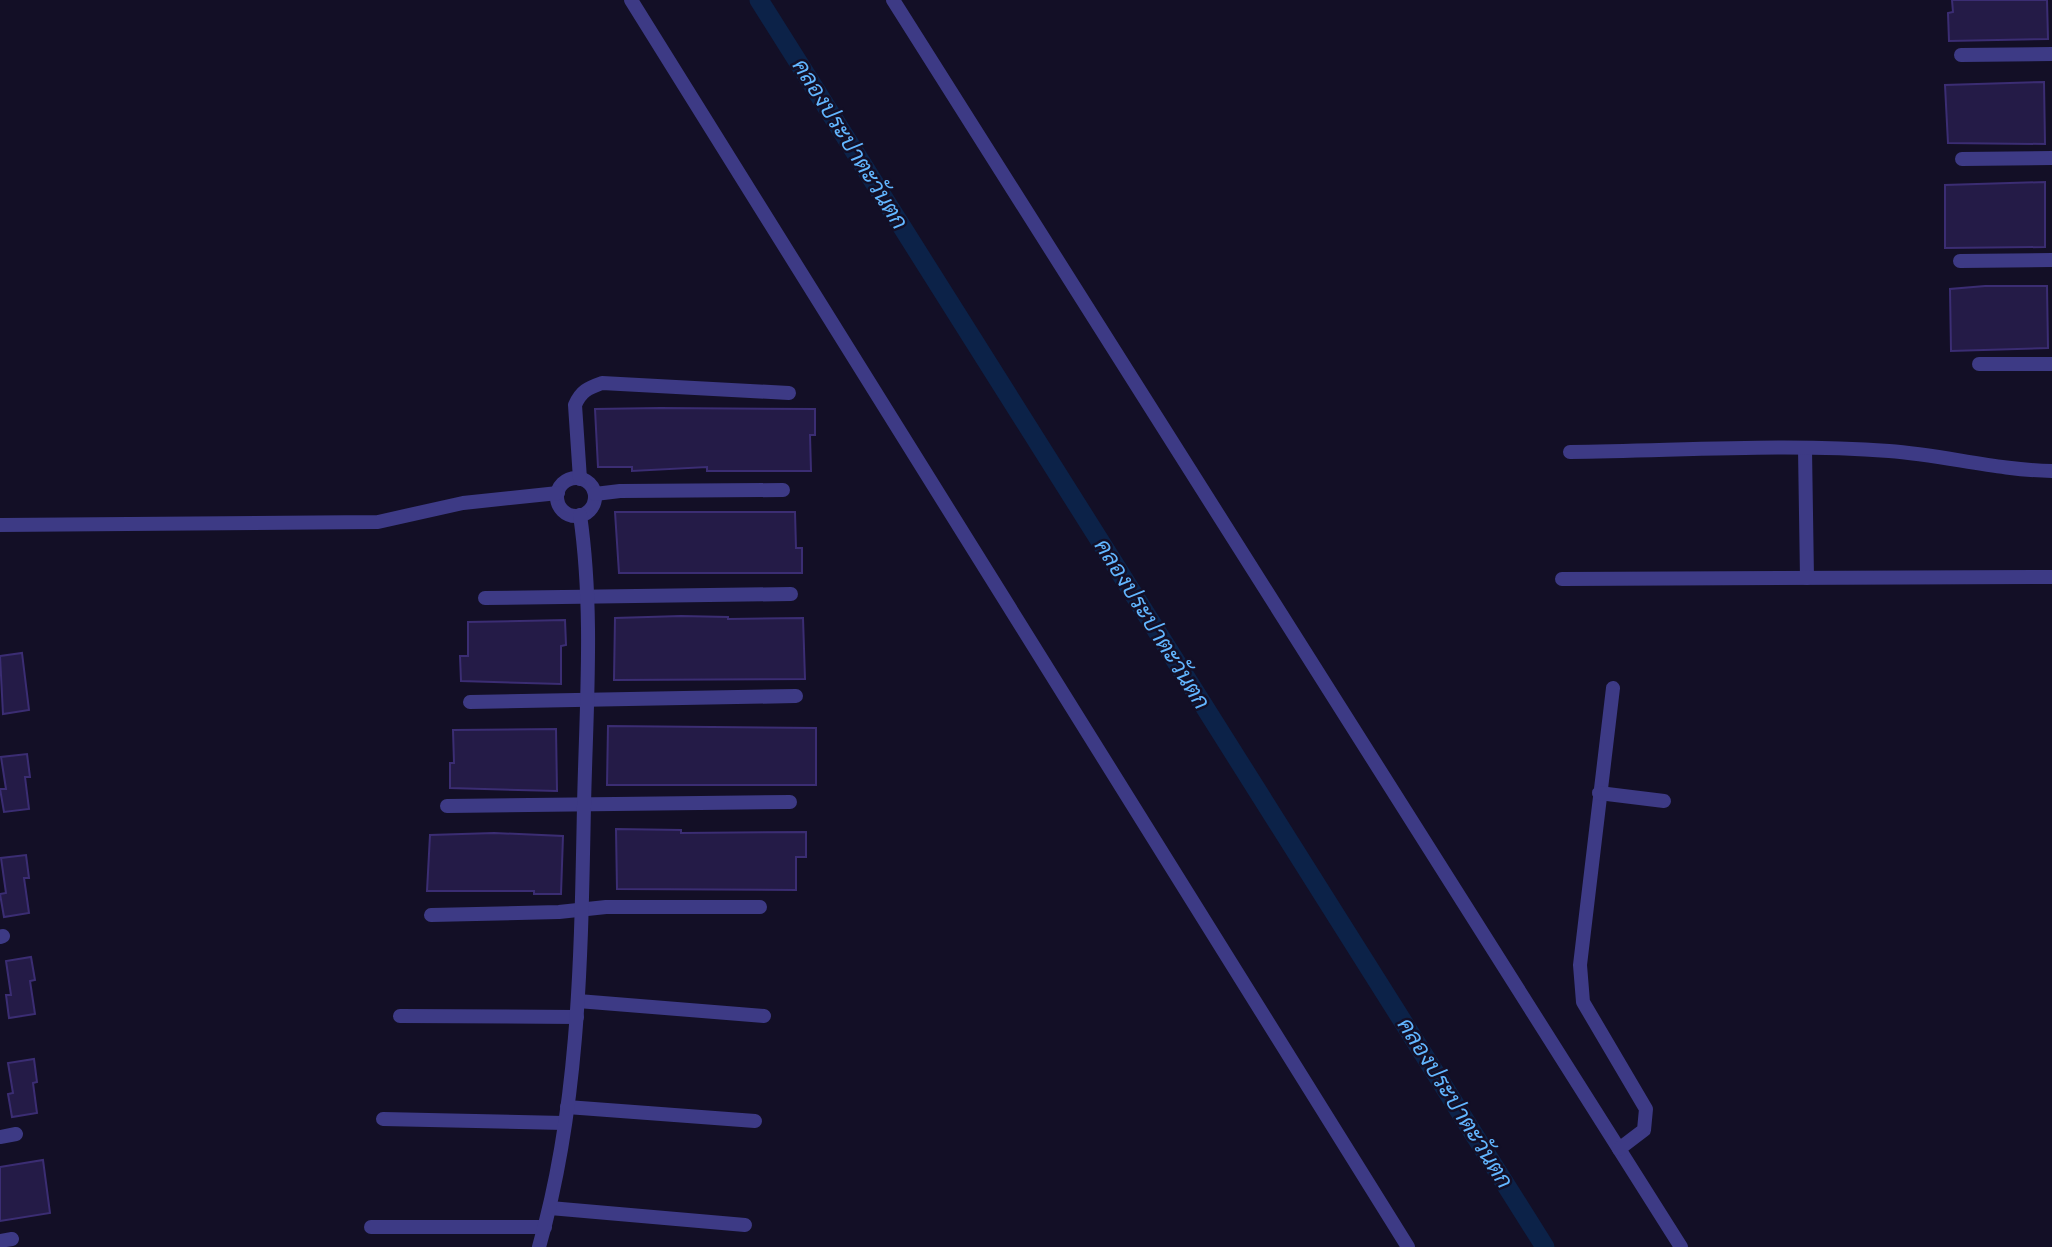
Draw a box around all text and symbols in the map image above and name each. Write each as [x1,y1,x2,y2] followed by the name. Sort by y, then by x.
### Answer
[787,53,914,234] water label: คลองประปาตะวันตก
[1089,533,1216,714] water label: คลองประปาตะวันตก
[1392,1012,1519,1193] water label: คลองประปาตะวันตก

